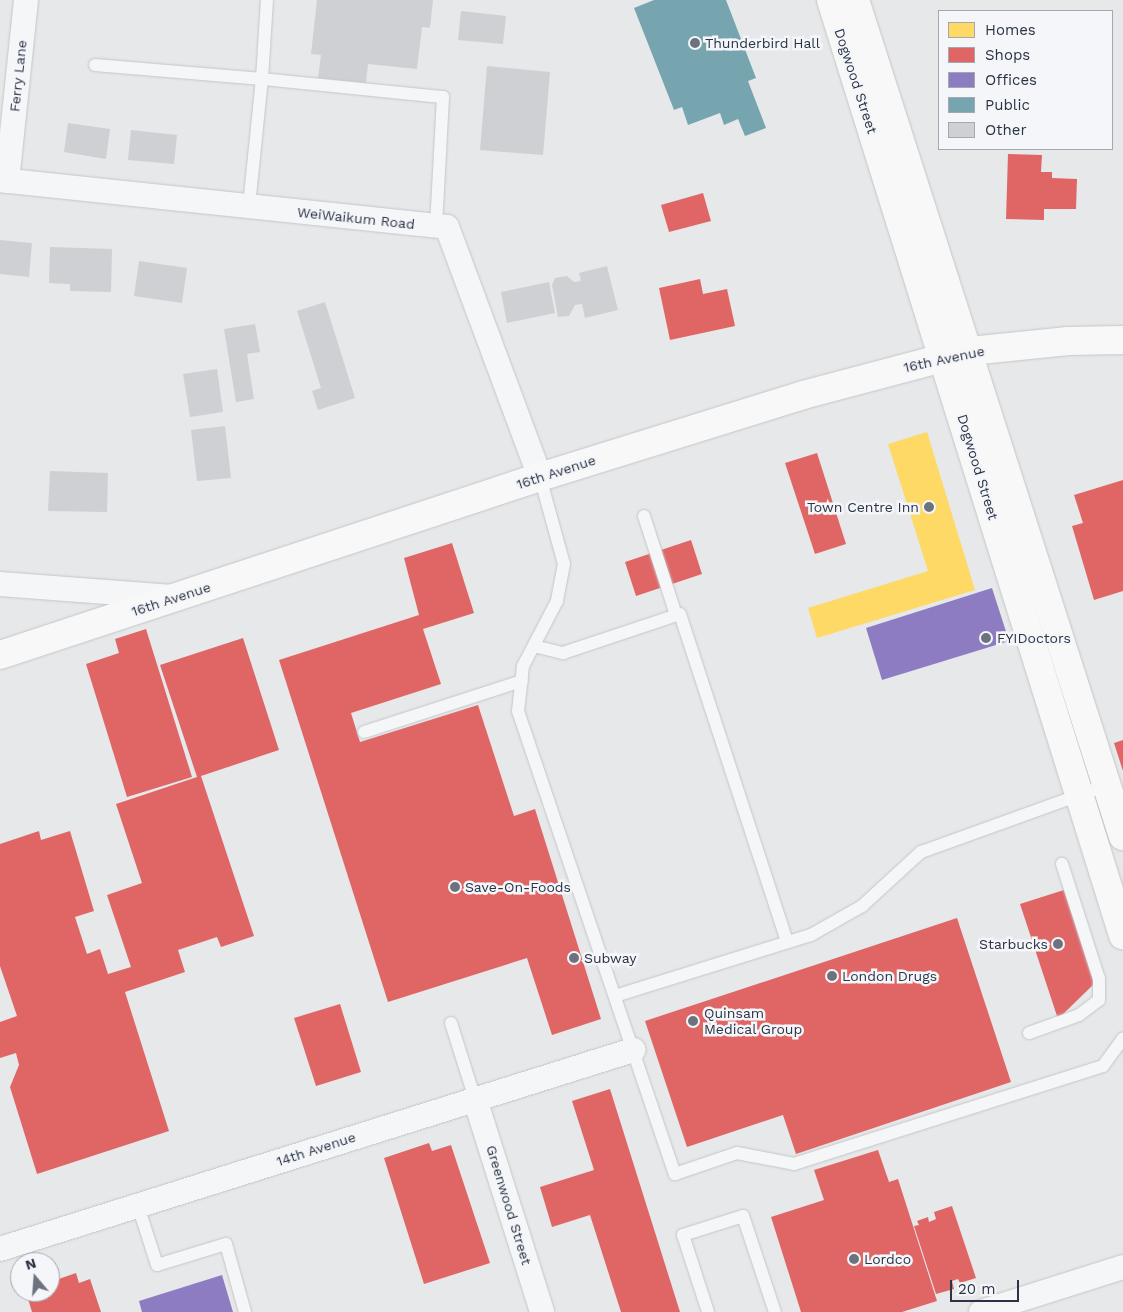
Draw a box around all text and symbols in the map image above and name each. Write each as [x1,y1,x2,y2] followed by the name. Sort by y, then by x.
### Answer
[938,10,1113,150] legend
[985,21,1036,39] text: Homes
[831,26,881,136] street label: Dogwood Street
[705,35,820,51] place label: Thunderbird Hall
[689,37,701,49] marker: Thunderbird Hall
[6,39,30,113] street label: Ferry Lane
[985,46,1030,64] text: Shops
[985,71,1037,89] text: Offices
[985,96,1030,114] text: Public
[985,121,1027,139] text: Other
[296,203,416,233] street label: WeiWaikum Road
[902,342,986,376] street label: 16th Avenue
[954,412,1002,522] street label: Dogwood Street
[514,451,598,493] street label: 16th Avenue
[807,499,919,515] place label: Town Centre Inn
[923,501,935,513] marker: Town Centre Inn
[129,578,213,620] street label: 16th Avenue
[997,630,1071,646] place label: FYIDoctors
[979,631,993,645] marker: FYIDoctors
[465,879,571,895] place label: Save-On-Foods
[449,881,461,893] marker: Save-On-Foods
[979,936,1048,952] place label: Starbucks
[1052,938,1064,950] marker: Starbucks
[584,950,636,966] place label: Subway
[568,952,580,964] marker: Subway
[842,968,937,984] place label: London Drugs
[826,970,838,982] marker: London Drugs
[704,1005,803,1038] place label: Quinsam Medical Group
[686,1014,700,1028] marker: Quinsam Medical Group
[274,1128,358,1170] street label: 14th Avenue
[483,1143,535,1267] street label: Greenwood Street
[864,1251,911,1267] place label: Lordco
[10,1252,60,1302] north arrow
[848,1253,860,1265] marker: Lordco
[23,1254,38,1273] text: N
[953,1270,1022,1302] scale bar
[958,1280,996,1298] text: 20 m

